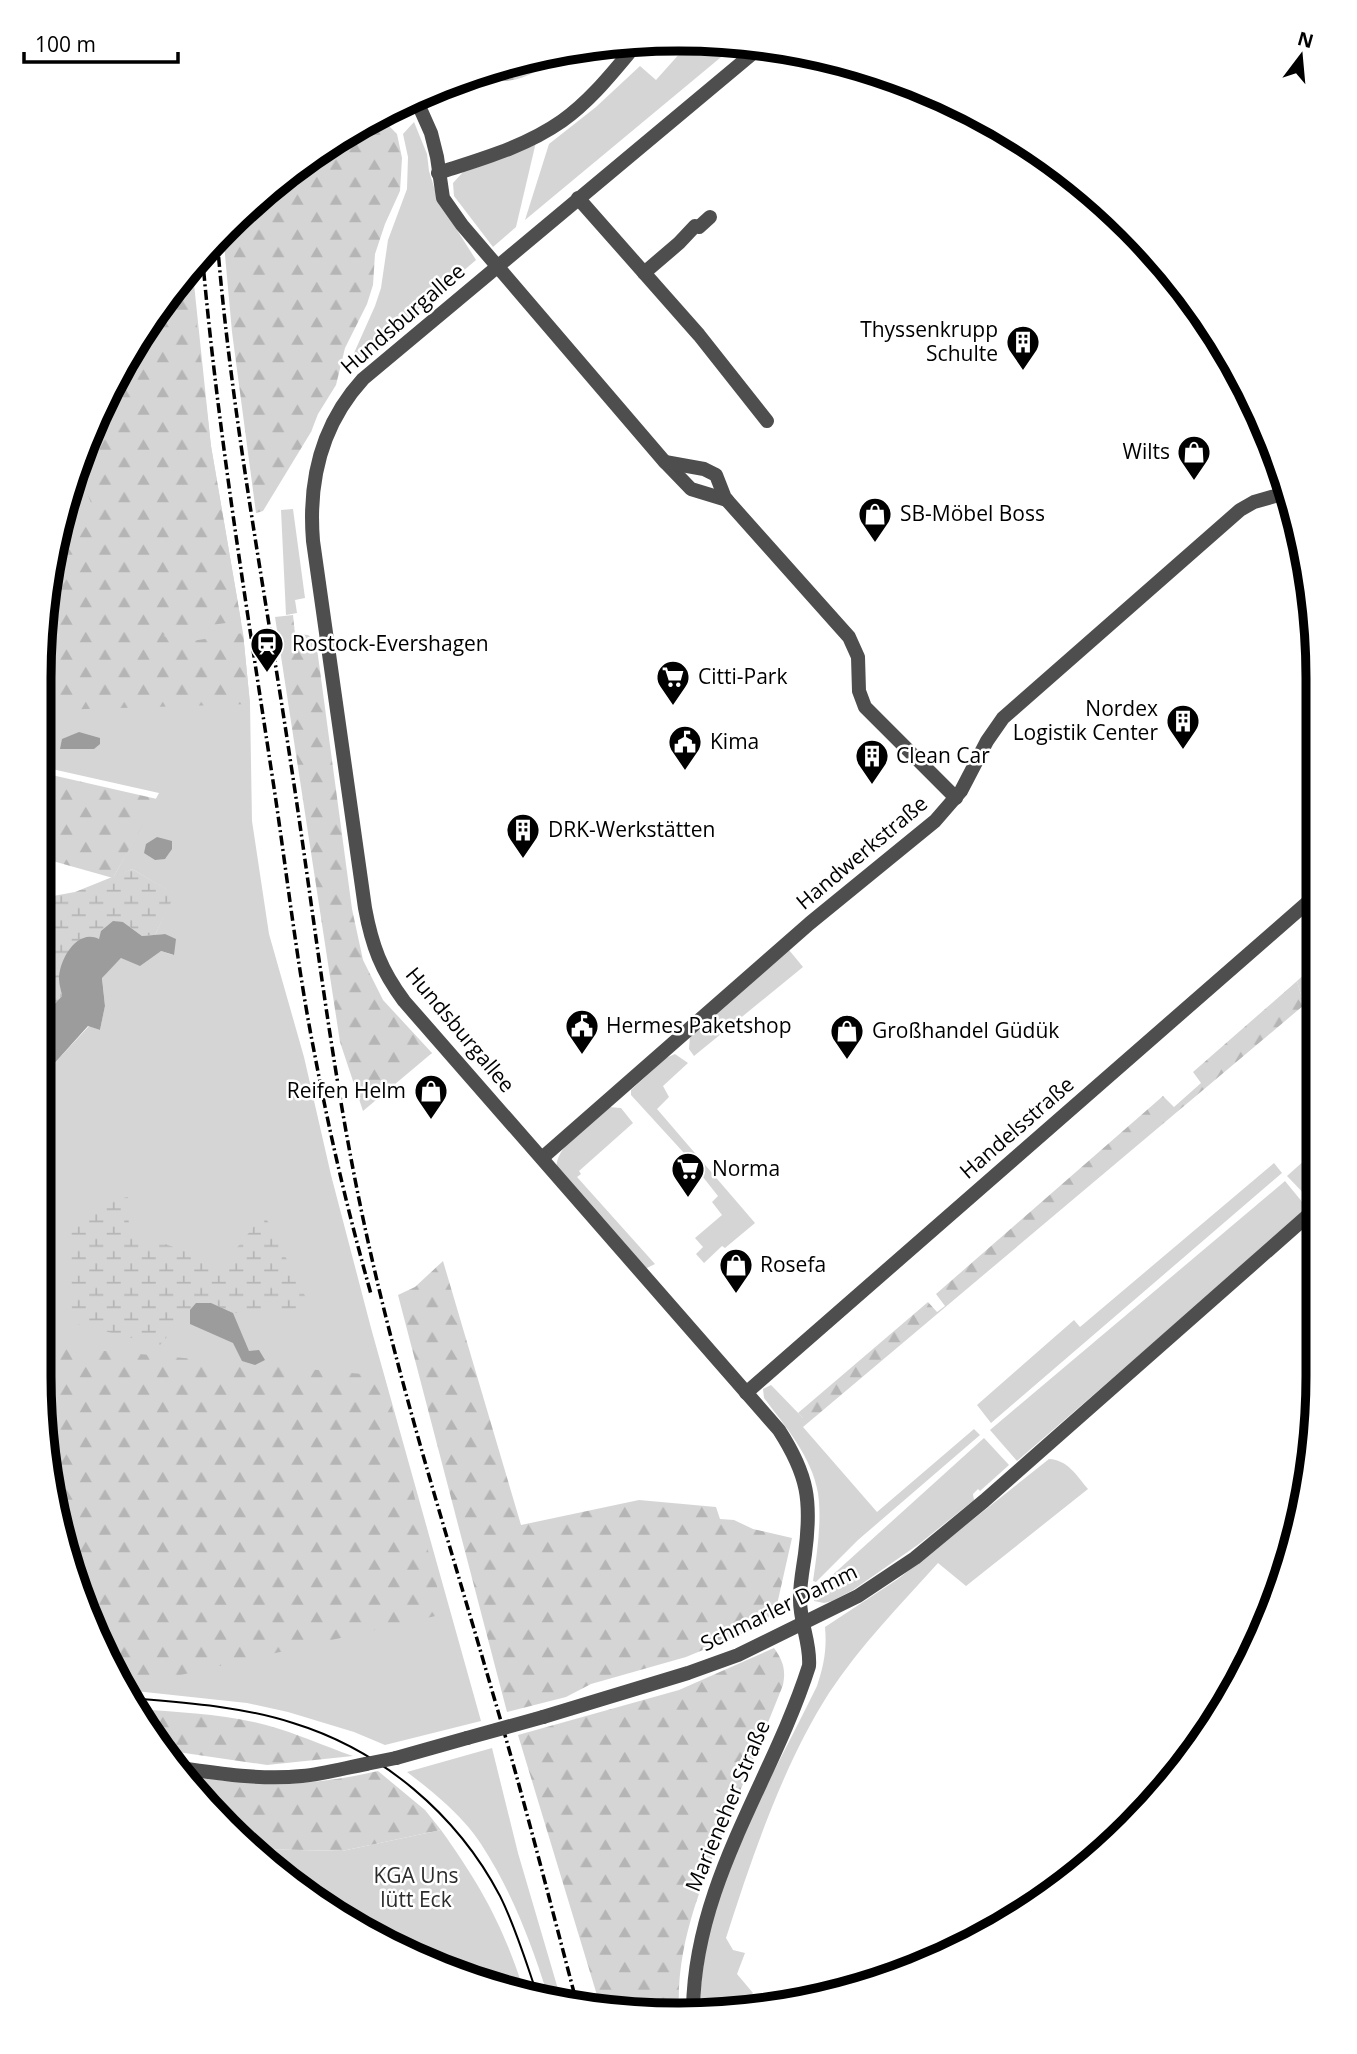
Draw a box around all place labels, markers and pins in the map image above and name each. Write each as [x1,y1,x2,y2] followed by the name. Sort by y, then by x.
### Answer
[860,315,998,367] place label: Thyssenkrupp Schulte
[1004,323,1042,372] building icon: Thyssenkrupp Schulte
[1175,433,1213,482] shop icon: Wilts
[1123,437,1170,465] place label: Wilts
[856,495,894,544] shop icon: SB-Möbel Boss
[900,499,1045,527] place label: SB-Möbel Boss
[248,625,286,674] station icon: Rostock-Evershagen
[292,629,489,657] place label: Rostock-Evershagen
[654,658,692,707] supermarket icon: Citti-Park
[698,662,787,690] place label: Citti-Park
[1013,694,1158,746] place label: Nordex Logistik Center
[1164,702,1202,751] building icon: Nordex Logistik Center
[666,723,704,772] public building icon: Kima
[710,727,759,755] place label: Kima
[853,737,891,786] building icon: Clean Car
[896,741,990,769] place label: Clean Car
[504,811,542,860] building icon: DRK-Werkstätten
[548,815,715,843] place label: DRK-Werkstätten
[563,1007,601,1056] public building icon: Hermes Paketshop
[606,1011,792,1039] place label: Hermes Paketshop
[828,1012,866,1061] shop icon: Großhandel Güdük
[872,1016,1059,1044] place label: Großhandel Güdük
[412,1072,450,1121] shop icon: Reifen Helm
[287,1076,406,1104] place label: Reifen Helm
[669,1150,707,1199] supermarket icon: Norma
[712,1154,780,1182] place label: Norma
[717,1246,755,1295] shop icon: Rosefa
[760,1250,826,1278] place label: Rosefa

